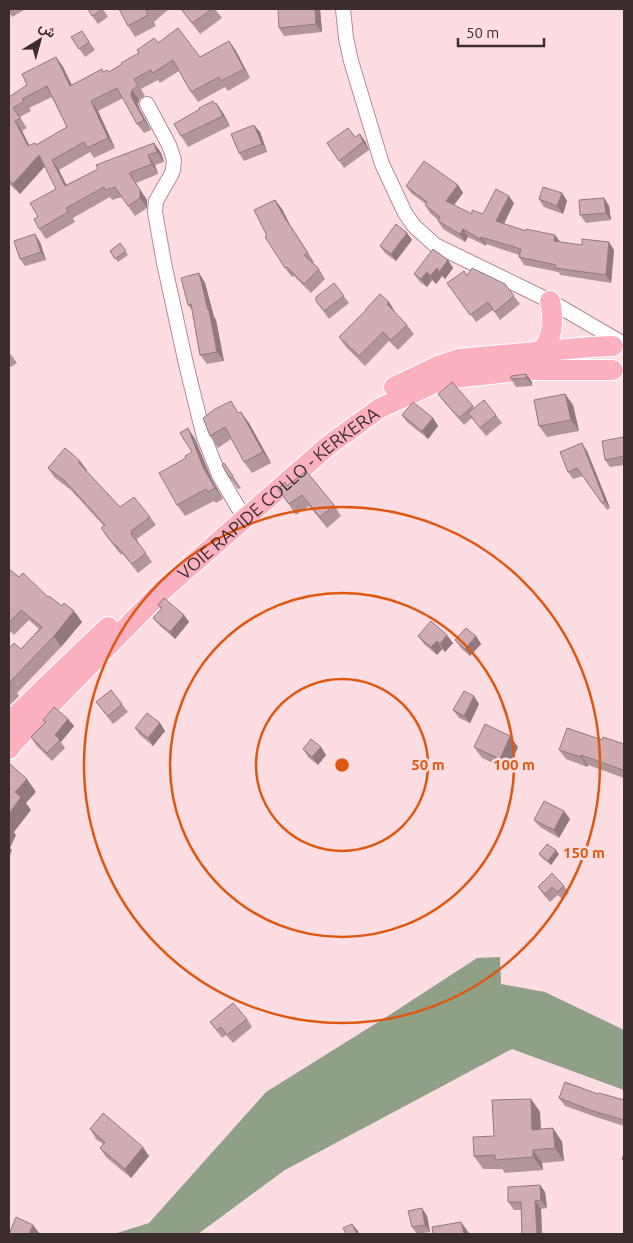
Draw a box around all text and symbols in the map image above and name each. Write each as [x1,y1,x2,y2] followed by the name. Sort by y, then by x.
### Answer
[15,15,65,65] north arrow
[458,15,544,47] scale bar
[36,18,59,42] text: ش
[466,24,499,41] text: 50 m
[173,402,382,583] street label: VOIE RAPIDE COLLO - KERKERA
[333,756,351,774] centre of rings
[411,756,445,773] text: 50 m
[493,756,535,773] text: 100 m
[563,844,605,861] text: 150 m

